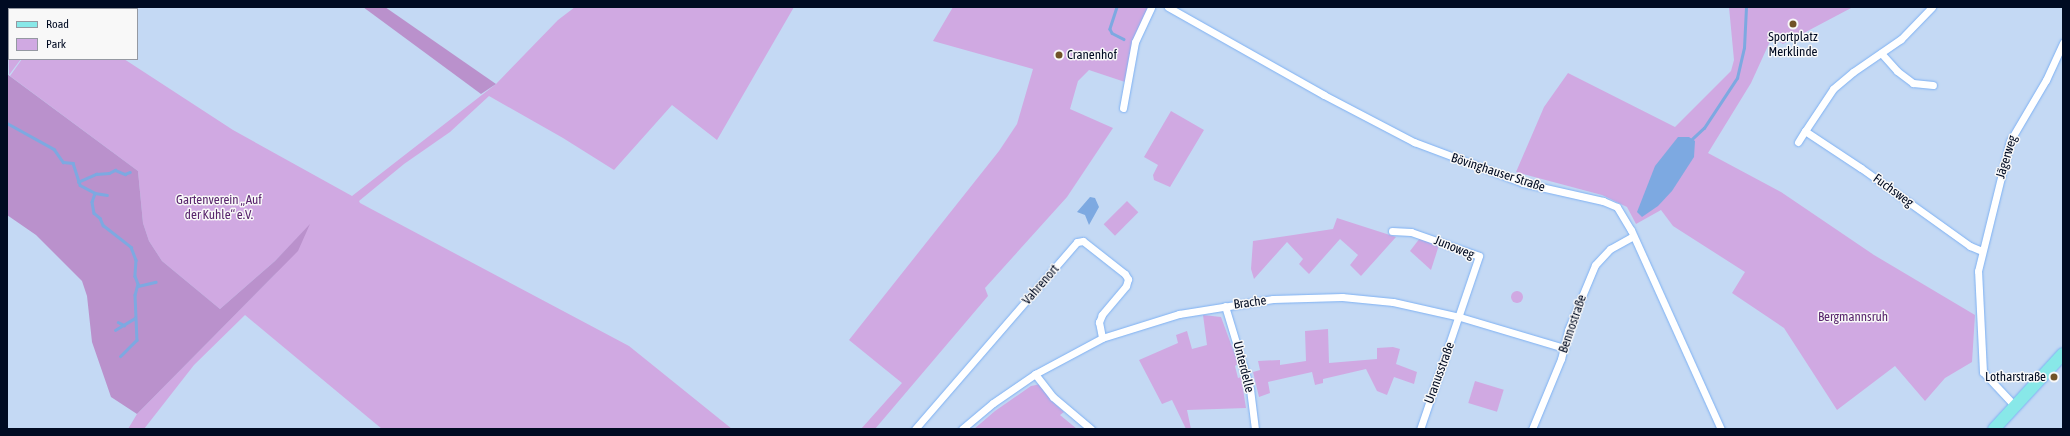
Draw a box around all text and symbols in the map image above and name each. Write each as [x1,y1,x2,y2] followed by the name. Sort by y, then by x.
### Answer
[8,8,138,60] legend
[46,17,69,31] text: Road
[1788,19,1798,29] marker: Sportplatz Merklinde
[1768,30,1818,61] place label: Sportplatz Merklinde
[46,37,66,51] text: Park
[1067,47,1117,63] place label: Cranenhof
[1054,50,1064,60] marker: Cranenhof
[1993,133,2021,181] street label: Jägerweg
[1449,150,1547,196] street label: Bövinghauser Straße
[1870,171,1916,211] street label: Fuchsweg
[176,193,262,224] park label: Gartenverein „Auf der Kuhle“ e.V.
[1432,233,1476,263] street label: Junoweg
[1019,262,1063,308] street label: Vahrenort
[1233,293,1267,313] street label: Brache
[1556,293,1590,355] street label: Bennostraße
[1818,309,1888,325] park label: Bergmannsruh
[1229,340,1257,394] street label: Unterdelle
[1422,340,1458,406] street label: Uranusstraße
[1985,369,2046,385] place label: Lotharstraße
[2049,372,2059,382] marker: Lotharstraße

